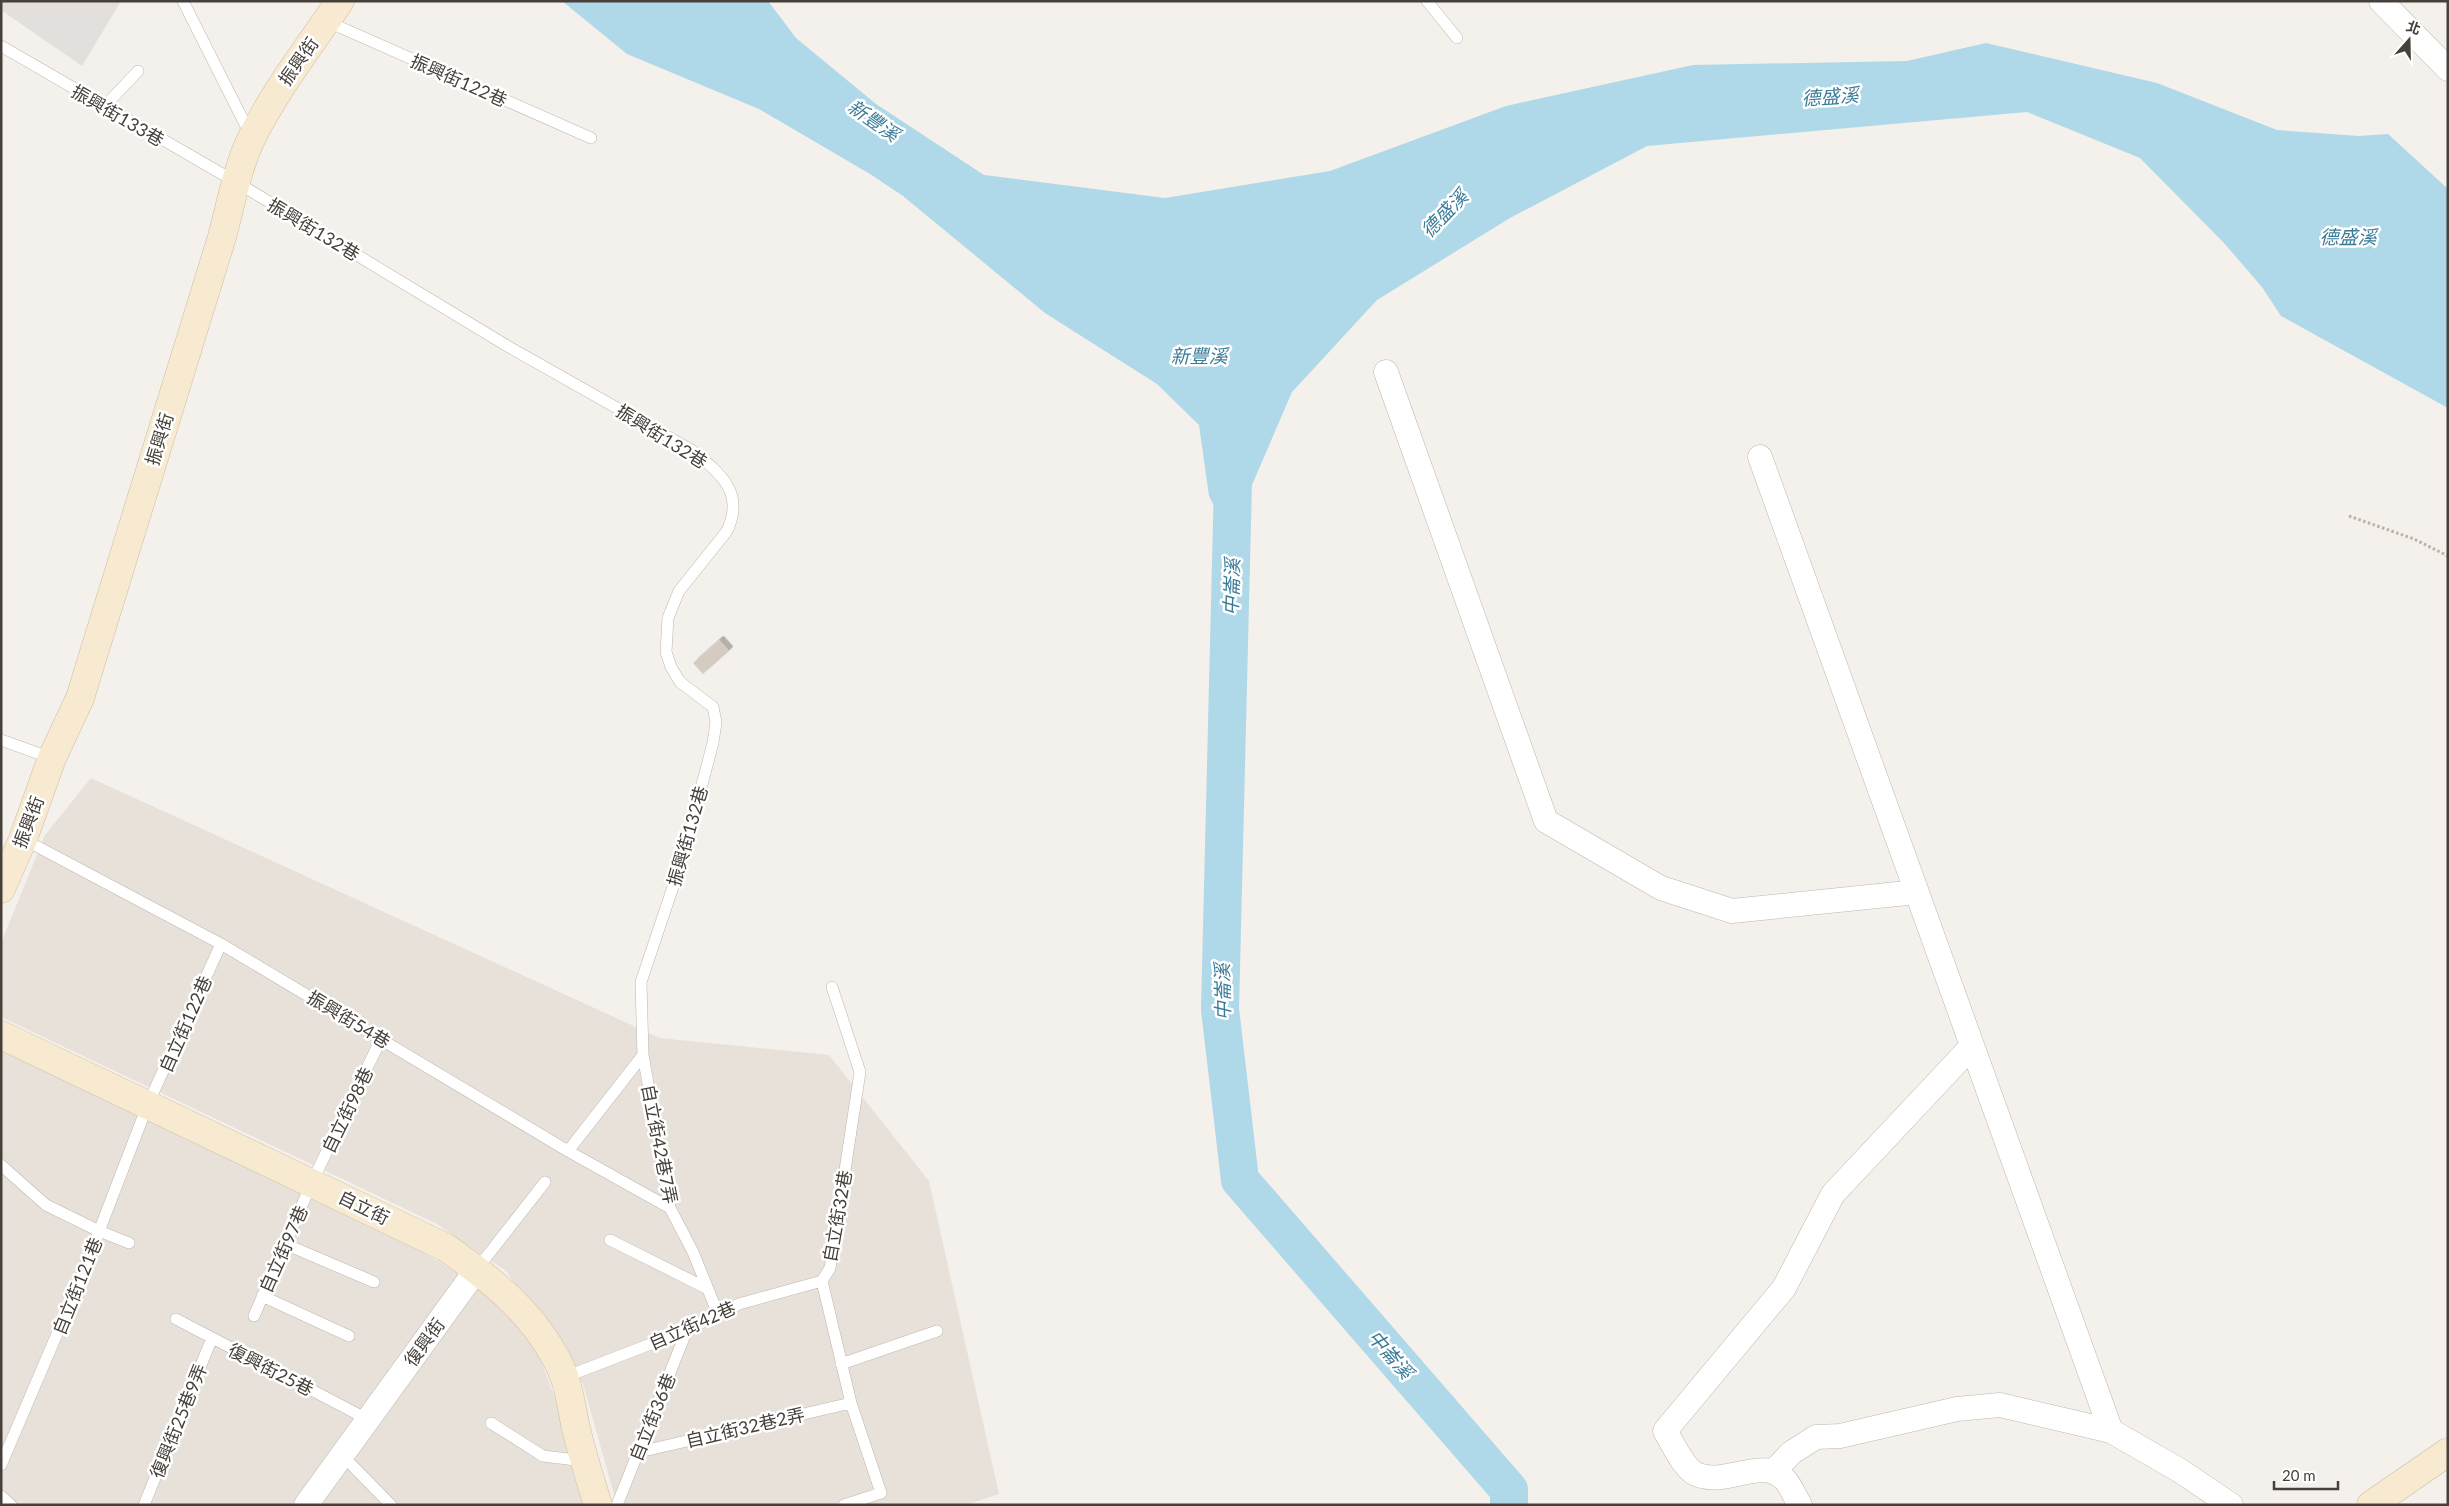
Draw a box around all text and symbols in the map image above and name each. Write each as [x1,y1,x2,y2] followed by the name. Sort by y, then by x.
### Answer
[2384,15,2434,65] north arrow
[2404,17,2423,38] text: 北
[274,33,322,89] street label: 振興街
[407,49,511,111] street label: 振興街122巷
[68,80,168,150] street label: 振興街133巷
[1801,82,1862,109] water label: 德盛溪
[844,94,906,147] water label: 新豐溪
[1416,182,1474,241] water label: 德盛溪
[264,193,364,265] street label: 振興街132巷
[2319,225,2379,248] water label: 德盛溪
[1170,344,1230,367] water label: 新豐溪
[612,399,712,473] street label: 振興街132巷
[141,410,177,468] street label: 振興街
[1219,555,1244,616] water label: 中崙溪
[662,783,712,889] street label: 振興街132巷
[8,793,48,851] street label: 振興街
[1210,960,1234,1021] water label: 中崙溪
[154,972,216,1076] street label: 自立街122巷
[304,986,394,1052] street label: 振興街54巷
[317,1063,377,1157] street label: 自立街98巷
[638,1082,682,1206] street label: 自立街42巷7弄
[818,1168,856,1264] street label: 自立街32巷
[335,1185,393,1229] street label: 自立街
[254,1202,312,1296] street label: 自立街97巷
[47,1234,107,1338] street label: 自立街121巷
[645,1296,739,1354] street label: 自立街42巷
[399,1314,449,1370] street label: 復興街
[1364,1325,1420,1385] water label: 中崙溪
[225,1338,317,1400] street label: 復興街25巷
[145,1361,211,1481] street label: 復興街25巷9弄
[624,1370,680,1464] street label: 自立街36巷
[683,1403,807,1451] street label: 自立街32巷2弄
[2274,1458,2338,1490] scale bar
[2282,1466,2316,1484] text: 20 m

